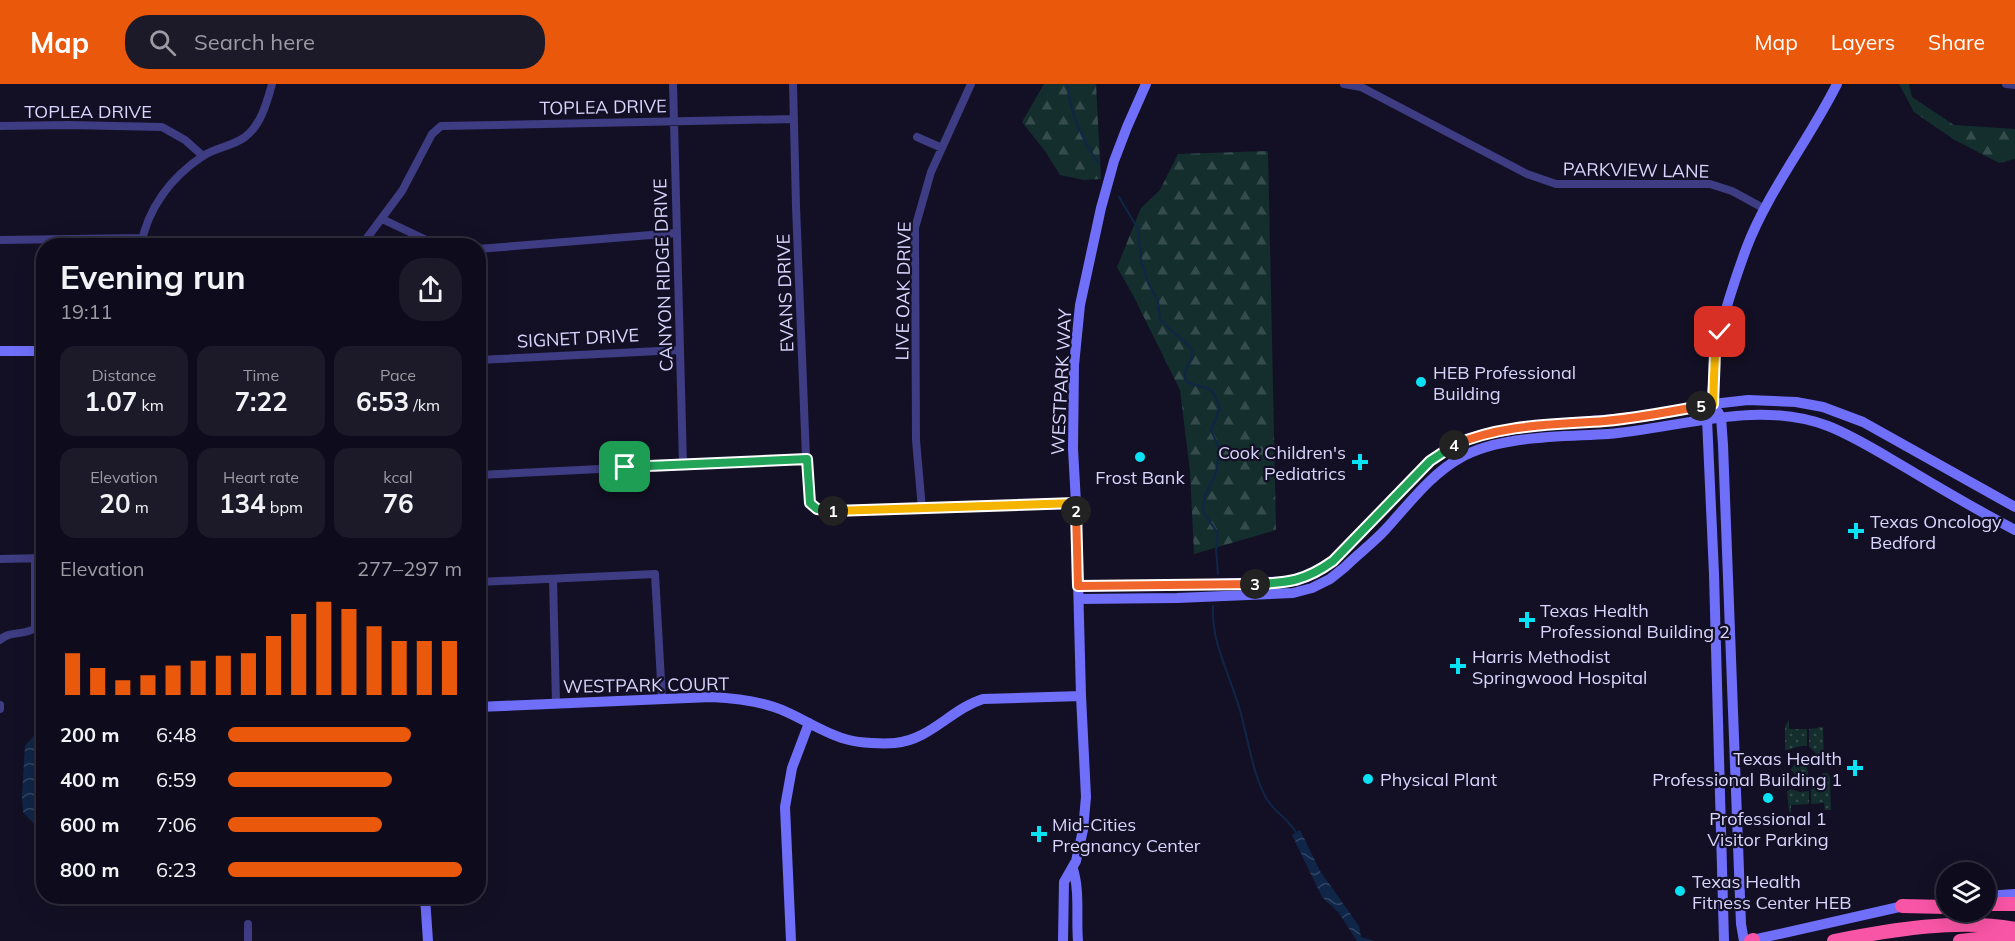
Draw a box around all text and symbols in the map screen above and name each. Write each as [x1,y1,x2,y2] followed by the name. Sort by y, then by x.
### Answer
[125,15,545,69] search box
[30,25,89,60] text: Map
[146,26,179,59] icon: search
[194,28,315,56] text: Search here
[1755,29,1798,55] text: Map
[1831,29,1895,55] text: Layers
[1928,29,1985,55] text: Share
[539,94,667,120] street label: TOPLEA DRIVE
[24,100,152,123] street label: TOPLEA DRIVE
[1563,157,1709,183] street label: PARKVIEW LANE
[648,178,678,372] street label: CANYON RIDGE DRIVE
[890,221,916,361] street label: LIVE OAK DRIVE
[771,233,799,353] street label: EVANS DRIVE
[60,256,246,297] text: Evening run
[399,258,462,321] button: share
[60,299,113,324] text: 19:11
[1694,306,1745,357] pin
[1046,307,1076,456] street label: WESTPARK WAY
[1703,315,1736,348] icon: check
[516,323,640,353] street label: SIGNET DRIVE
[1433,361,1576,405] place label: HEB Professional Building
[92,365,156,385] text: Distance
[243,365,279,385] text: Time
[380,365,416,385] text: Pace
[1414,375,1428,389] marker: HEB Professional Building
[84,385,137,418] text: 1.07
[234,385,288,418] text: 7:22
[356,385,409,418] text: 6:53
[1686,391,1716,421] pin: 5
[137,395,164,415] text: km
[409,395,440,415] text: /km
[1696,396,1706,416] text: 5
[1439,430,1469,460] pin: 4
[1449,435,1459,455] text: 4
[599,441,650,492] pin
[1218,441,1346,485] place label: Cook Children's Pediatrics
[608,450,641,483] icon: arrive
[1133,450,1147,464] marker: Frost Bank
[1351,453,1369,471] marker: Cook Children's Pediatrics
[1095,466,1185,489] place label: Frost Bank
[90,467,158,487] text: Elevation
[223,467,299,487] text: Heart rate
[383,467,413,487] text: kcal
[99,487,130,520] text: 20
[219,487,266,520] text: 134
[382,487,414,520] text: 76
[818,496,848,526] pin: 1
[1061,496,1091,526] pin: 2
[130,497,149,517] text: m
[266,497,303,517] text: bpm
[828,501,838,521] text: 1
[1071,501,1081,521] text: 2
[1870,510,2002,554] place label: Texas Oncology Bedford
[1847,522,1865,540] marker: Texas Oncology Bedford
[60,556,145,581] text: Elevation
[357,556,462,581] text: 277–297 m
[1240,569,1270,599] pin: 3
[1250,574,1260,594] text: 3
[1540,599,1730,643] place label: Texas Health Professional Building 2
[1518,611,1536,629] marker: Texas Health Professional Building 2
[1472,645,1647,689] place label: Harris Methodist Springwood Hospital
[1449,657,1467,675] marker: Harris Methodist Springwood Hospital
[563,672,730,698] street label: WESTPARK COURT
[60,722,119,747] text: 200 m
[156,722,197,747] text: 6:48
[1652,747,1842,791] place label: Texas Health Professional Building 1
[1846,759,1864,777] marker: Texas Health Professional Building 1
[60,767,119,792] text: 400 m
[156,767,197,792] text: 6:59
[1380,768,1497,791] place label: Physical Plant
[1361,772,1375,786] marker: Physical Plant
[1761,791,1775,805] marker: Professional 1 Visitor Parking
[1707,807,1829,851] place label: Professional 1 Visitor Parking
[60,812,119,837] text: 600 m
[156,812,197,837] text: 7:06
[1052,813,1201,857] place label: Mid-Cities Pregnancy Center
[1030,825,1048,843] marker: Mid-Cities Pregnancy Center
[60,857,119,882] text: 800 m
[156,857,197,882] text: 6:23
[1936,862,1996,922] map controls
[1936,862,1996,922] button: layers
[1692,870,1851,914] place label: Texas Health Fitness Center HEB
[1673,884,1687,898] marker: Texas Health Fitness Center HEB

